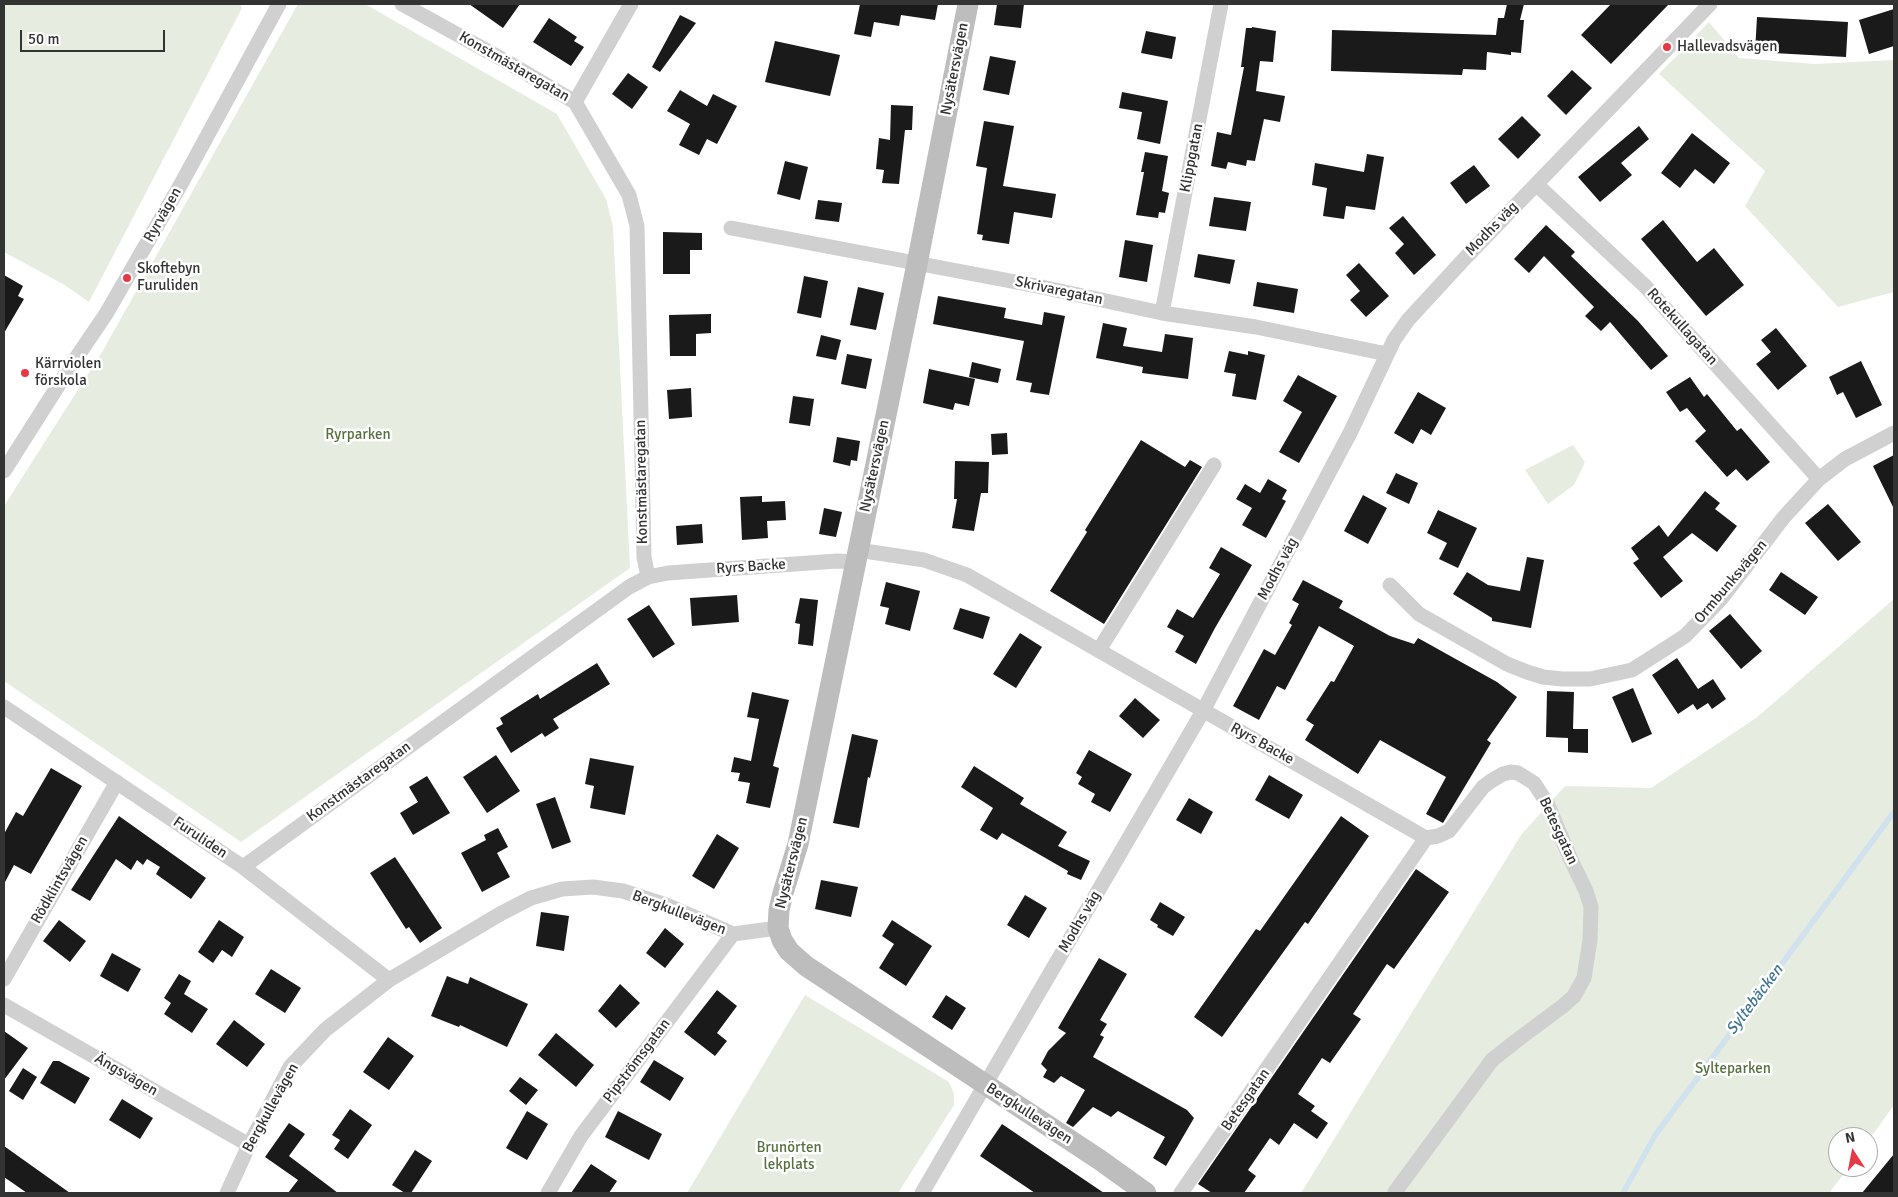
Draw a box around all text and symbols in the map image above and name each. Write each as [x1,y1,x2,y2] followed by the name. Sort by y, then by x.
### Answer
[22,20,168,52] scale bar
[937,21,973,117] street label: Nysätersvägen
[456,28,572,106] street label: Konstmästaregatan
[28,30,59,48] text: 50 m
[1677,38,1777,56] place label: Hallevadsvägen
[1661,41,1673,53] marker: Hallevadsvägen
[1177,122,1207,194] street label: Klippgatan
[140,185,186,245] street label: Ryrvägen
[1462,198,1522,260] street label: Modhs väg
[137,260,201,295] place label: Skoftebyn Furuliden
[121,272,133,284] marker: Skoftebyn Furuliden
[1014,273,1104,309] street label: Skrivaregatan
[1643,285,1721,369] street label: Rotekullagatan
[35,355,101,390] place label: Kärrviolen förskola
[19,367,31,379] marker: Kärrviolen förskola
[856,418,894,514] street label: Nysätersvägen
[632,420,652,544] street label: Konstmästaregatan
[325,426,391,444] park label: Ryrparken
[1254,535,1302,603] street label: Modhs väg
[1691,537,1771,627] street label: Ormbunksvägen
[716,556,786,578] street label: Ryrs Backe
[1227,719,1297,769] street label: Ryrs Backe
[303,738,415,826] street label: Konstmästaregatan
[1535,794,1581,868] street label: Betesgatan
[170,813,230,863] street label: Furuliden
[772,815,812,911] street label: Nysätersvägen
[28,833,92,927] street label: Rödklintsvägen
[629,887,729,939] street label: Bergkullevägen
[1055,888,1105,956] street label: Modhs väg
[1723,961,1787,1039] water label: Syltebäcken
[600,1016,674,1106] street label: Pipströmsgatan
[91,1050,161,1100] street label: Ängsvägen
[239,1060,303,1156] street label: Bergkullevägen
[1695,1060,1771,1078] park label: Sylteparken
[1218,1065,1274,1135] street label: Betesgatan
[983,1079,1075,1149] street label: Bergkullevägen
[1828,1127,1878,1177] north arrow
[1844,1128,1857,1147] text: N
[756,1139,822,1174] park label: Brunörten lekplats

